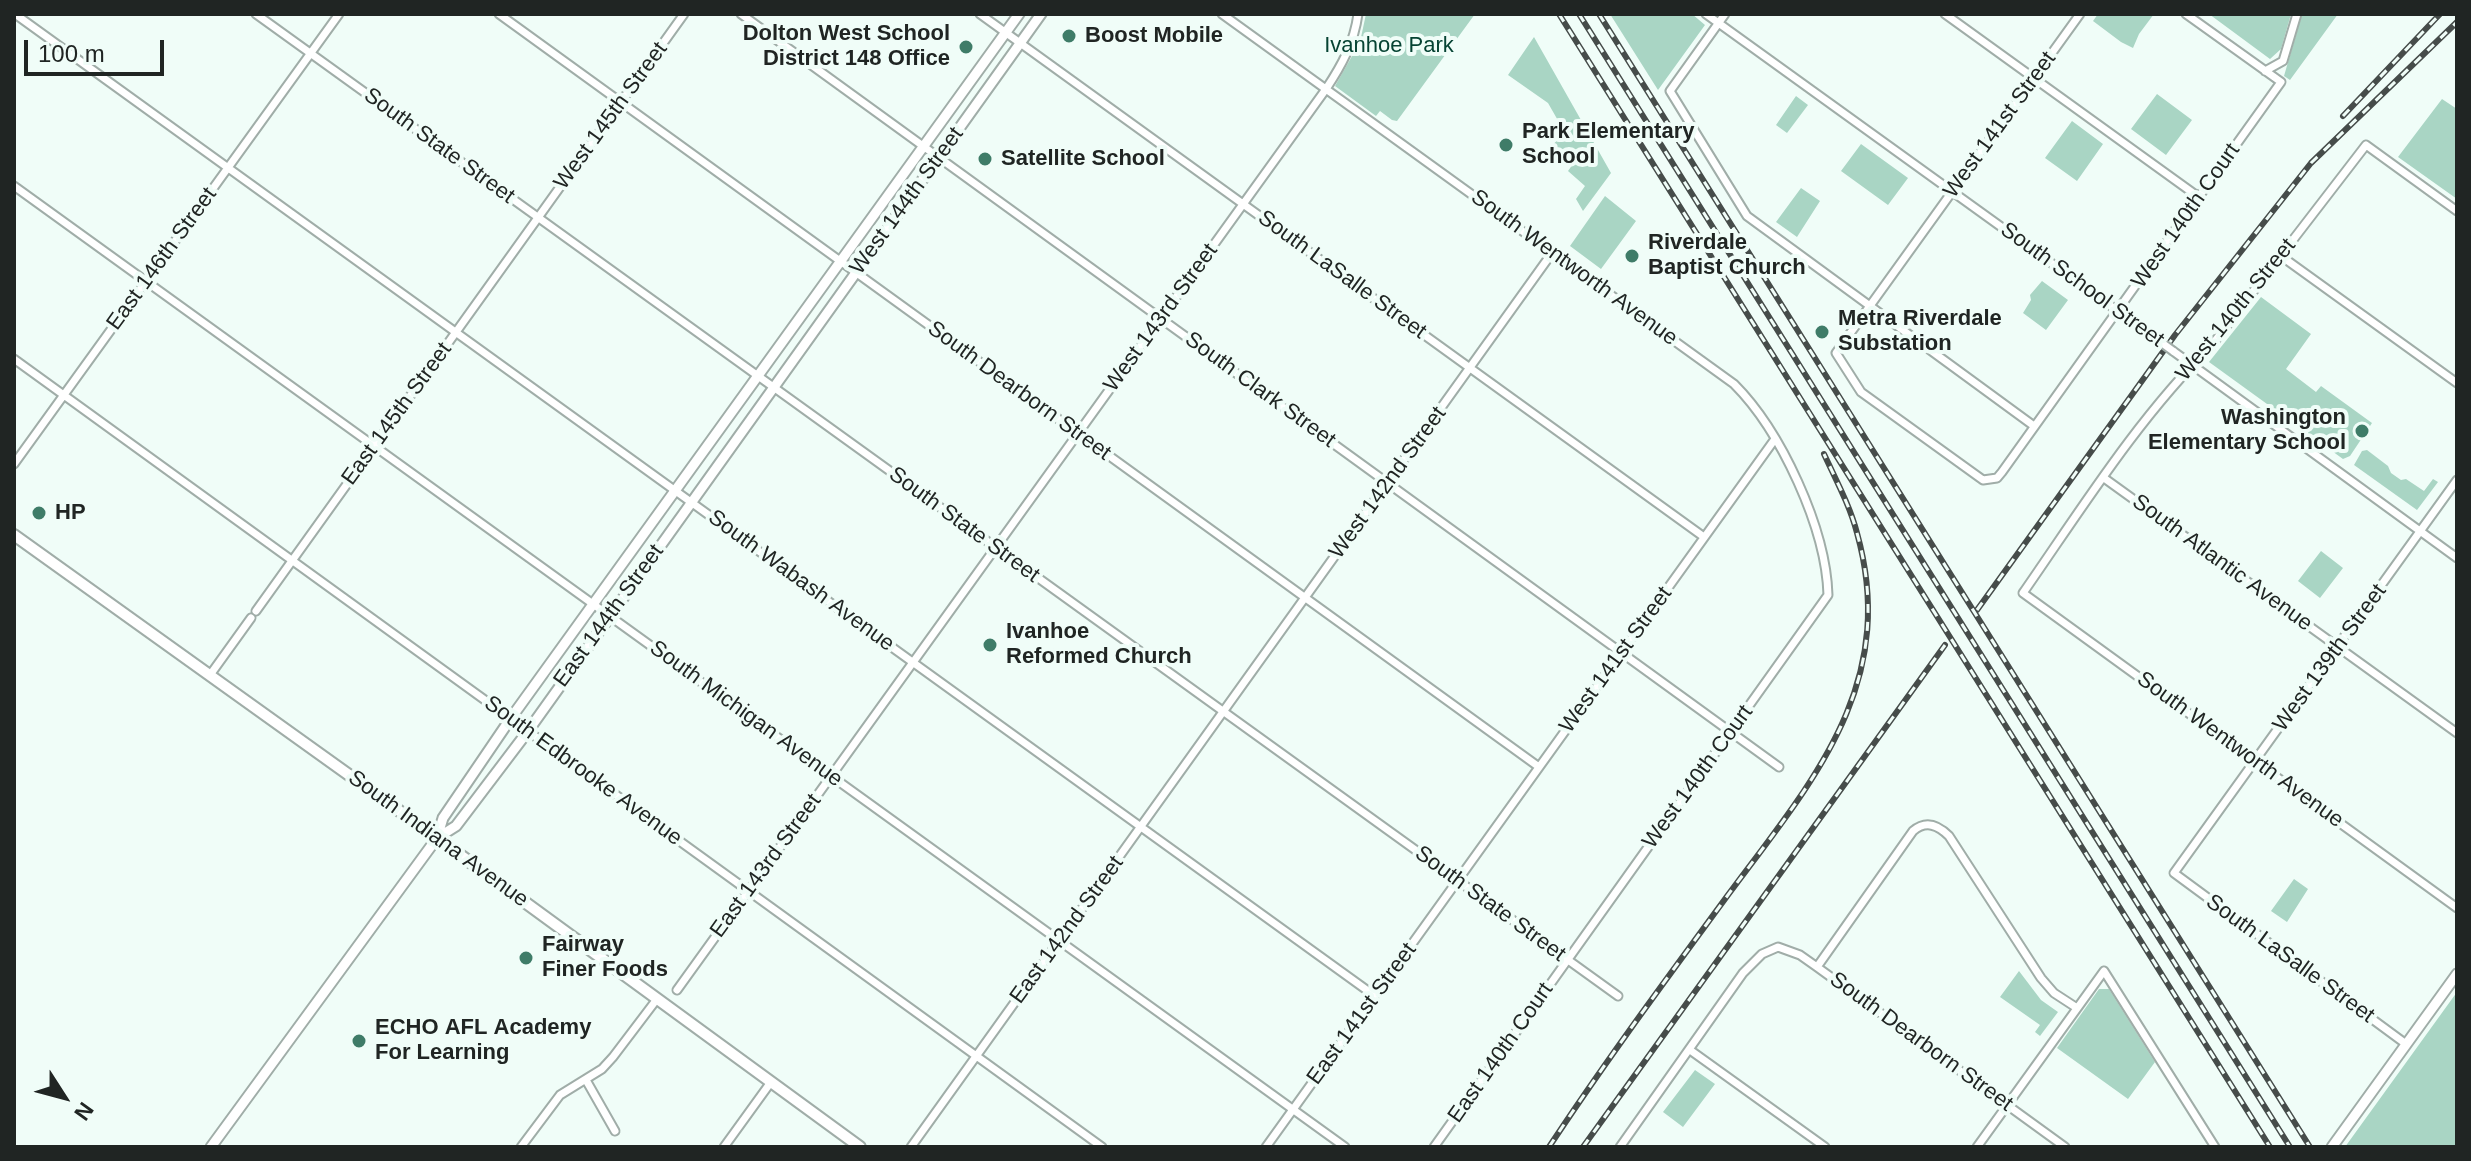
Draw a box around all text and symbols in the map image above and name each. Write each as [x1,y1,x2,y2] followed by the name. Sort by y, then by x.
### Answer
[743,21,950,72] place label: Dolton West School District 148 Office
[1085,23,1223,49] place label: Boost Mobile
[28,24,168,74] scale bar
[1060,27,1078,45] marker: Boost Mobile
[1324,33,1454,59] park label: Ivanhoe Park
[549,37,673,195] street label: West 145th Street
[957,38,975,56] marker: Dolton West School District 148 Office
[38,40,105,67] text: 100 m
[1938,47,2062,203] street label: West 141st Street
[359,82,519,210] street label: South State Street
[1522,119,1694,170] place label: Park Elementary School
[845,122,969,280] street label: West 144th Street
[1497,136,1515,154] marker: Park Elementary School
[2126,138,2246,294] street label: West 140th Court
[1001,146,1165,172] place label: Satellite School
[976,150,994,168] marker: Satellite School
[101,182,223,336] street label: East 146th Street
[1466,184,1682,352] street label: South Wentworth Avenue
[1253,205,1431,345] street label: South LaSalle Street
[1995,217,2169,353] street label: South School Street
[1648,230,1806,282] place label: Riverdale Baptist Church
[2170,233,2302,387] street label: West 140th Street
[1098,239,1224,397] street label: West 143rd Street
[1623,247,1641,265] marker: Riverdale Baptist Church
[1838,306,2002,358] place label: Metra Riverdale Substation
[922,316,1116,466] street label: South Dearborn Street
[1813,323,1831,341] marker: Metra Riverdale Substation
[1180,326,1340,454] street label: South Clark Street
[336,337,458,491] street label: East 145th Street
[1324,402,1452,564] street label: West 142nd Street
[2148,405,2346,456] place label: Washington Elementary School
[2353,422,2371,440] marker: Washington Elementary School
[884,461,1044,589] street label: South State Street
[2127,489,2317,637] street label: South Atlantic Avenue
[55,500,86,526] place label: HP
[30,504,48,522] marker: HP
[703,505,899,657] street label: South Wabash Avenue
[548,539,670,693] street label: East 144th Street
[2268,579,2392,737] street label: West 139th Street
[1554,582,1678,738] street label: West 141st Street
[1006,619,1192,670] place label: Ivanhoe Reformed Church
[644,635,848,793] street label: South Michigan Avenue
[981,636,999,654] marker: Ivanhoe Reformed Church
[2132,666,2348,834] street label: South Wentworth Avenue
[479,690,687,852] street label: South Edbrooke Avenue
[1637,700,1759,854] street label: West 140th Court
[343,765,533,913] street label: South Indiana Avenue
[705,789,827,943] street label: East 143rd Street
[1410,840,1570,968] street label: South State Street
[1005,851,1129,1009] street label: East 142nd Street
[2201,889,2379,1029] street label: South LaSalle Street
[542,932,668,984] place label: Fairway Finer Foods
[1302,938,1422,1090] street label: East 141st Street
[517,949,535,967] marker: Fairway Finer Foods
[1824,967,2018,1117] street label: South Dearborn Street
[1443,978,1559,1128] street label: East 140th Court
[375,1015,591,1066] place label: ECHO AFL Academy For Learning
[350,1032,368,1050] marker: ECHO AFL Academy For Learning
[24,1057,104,1137] north arrow
[69,1098,99,1125] text: N

